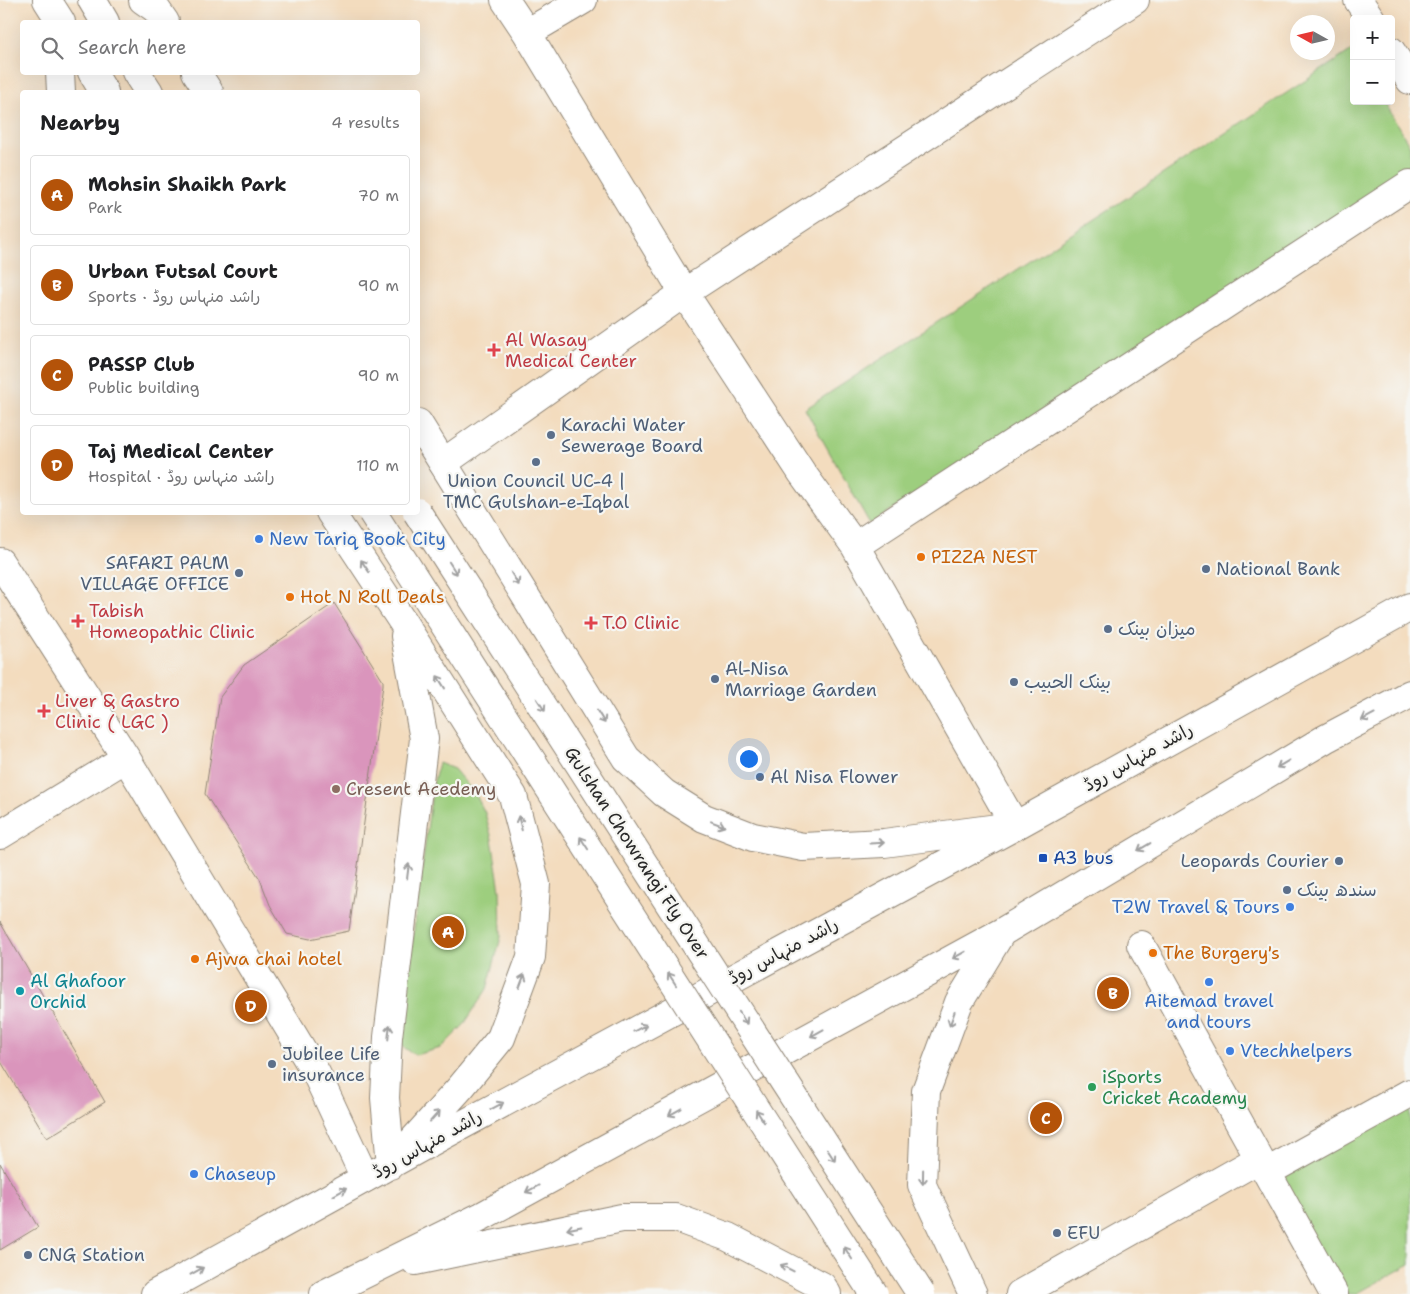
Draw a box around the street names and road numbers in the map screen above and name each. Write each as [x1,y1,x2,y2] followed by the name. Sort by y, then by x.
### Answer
[1079,717,1197,797] street label: راشد منہاس روڈ
[559,742,715,964] street label: Gulshan Chowrangi Fly Over
[724,912,842,990] street label: راشد منہاس روڈ
[368,1104,486,1184] street label: راشد منہاس روڈ

